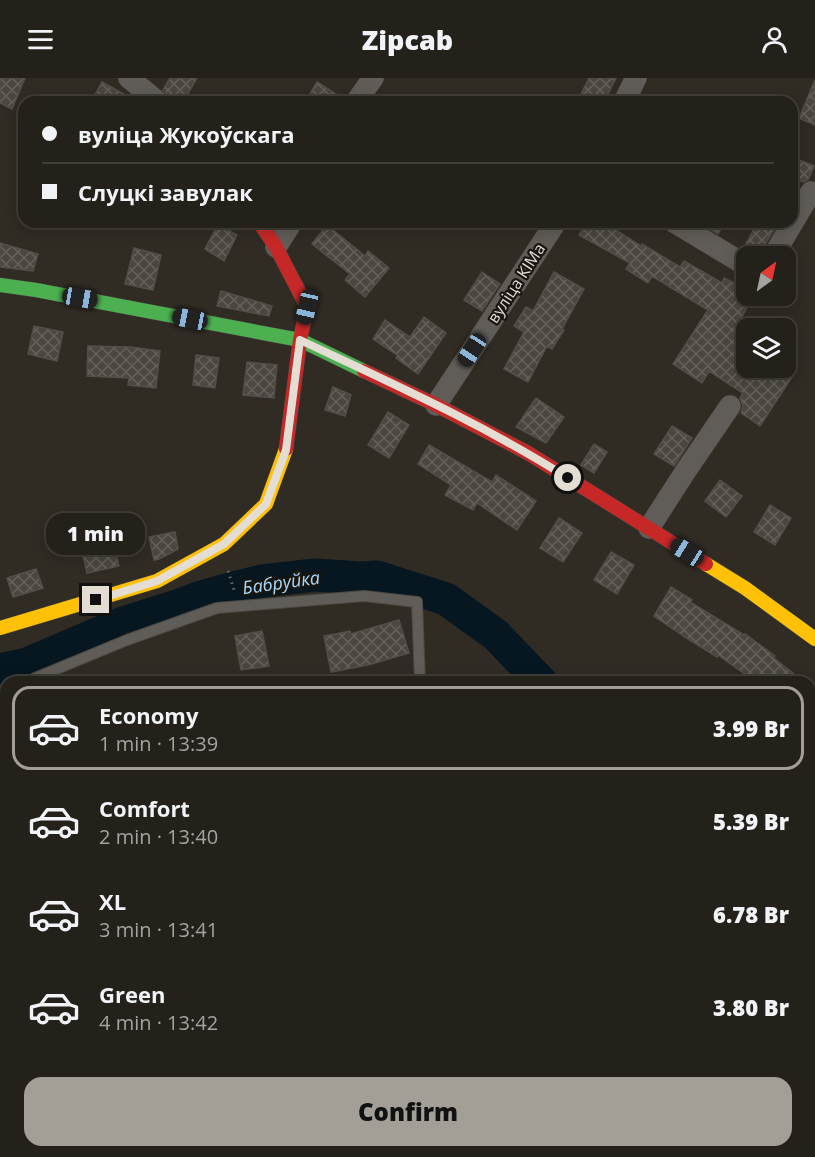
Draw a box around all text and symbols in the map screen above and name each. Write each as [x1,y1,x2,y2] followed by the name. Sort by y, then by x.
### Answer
[362,21,453,58] text: Zipcab
[24,23,57,56] icon: menu
[758,23,791,56] icon: person
[78,119,294,149] text: вуліца Жукоўскага
[78,177,253,207] text: Слуцкі завулак
[482,239,550,327] street label: вуліца КІМа
[736,246,796,306] north arrow
[736,246,796,378] map controls
[61,286,99,310] car
[294,287,320,327] car
[171,307,209,331] car
[736,318,796,378] button: layers
[455,330,489,370] car
[554,464,581,491] route start
[46,513,146,555] callout: 1 min
[67,520,124,547] text: 1 min
[667,535,707,569] car
[241,565,321,599] water label: Бабруйка
[82,586,109,613] route end
[99,700,198,730] text: Economy
[27,701,81,755] icon: car
[713,713,789,743] text: 3.99 Br
[99,730,218,757] text: 1 min · 13:39
[99,793,190,823] text: Comfort
[27,794,81,848] icon: car
[713,806,789,836] text: 5.39 Br
[99,823,218,850] text: 2 min · 13:40
[99,886,126,916] text: XL
[27,887,81,941] icon: car
[713,899,789,929] text: 6.78 Br
[99,916,218,943] text: 3 min · 13:41
[99,979,165,1009] text: Green
[27,980,81,1034] icon: car
[713,992,789,1022] text: 3.80 Br
[99,1009,218,1036] text: 4 min · 13:42
[24,1077,792,1146] button: Confirm

